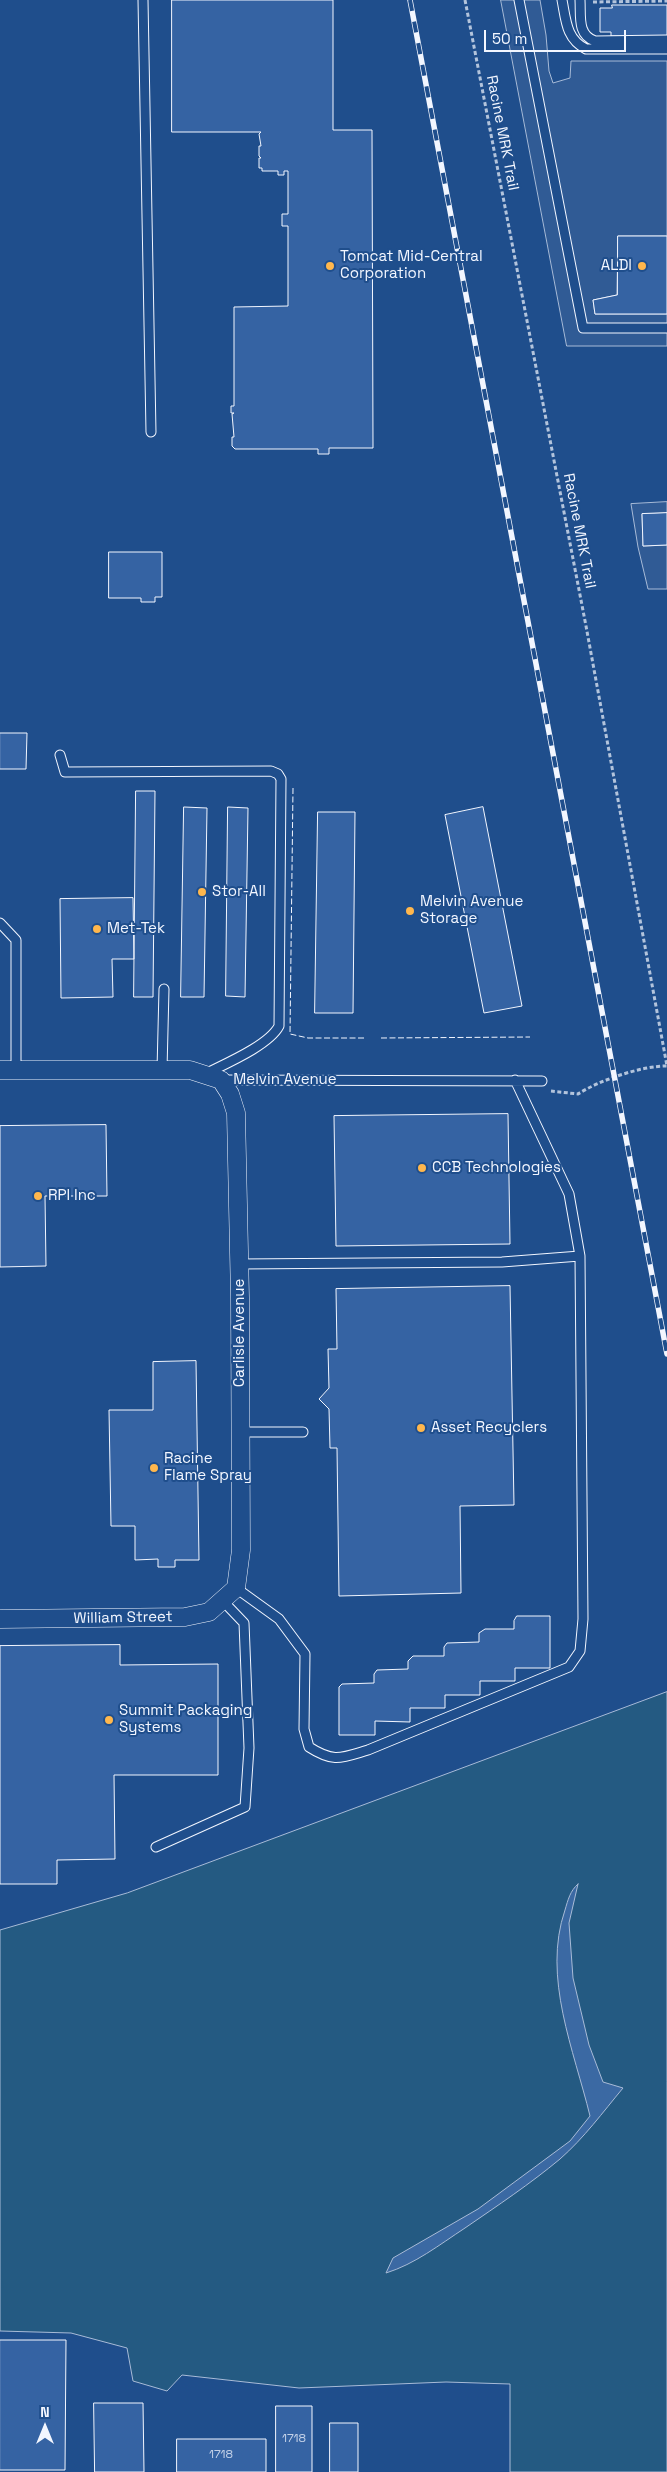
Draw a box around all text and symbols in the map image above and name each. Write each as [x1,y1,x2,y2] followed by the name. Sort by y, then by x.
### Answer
[487,20,630,52] scale bar
[492,29,527,48] text: 50 m
[482,74,522,192] street label: Racine MRK Trail
[340,248,483,283] place label: Tomcat Mid-Central Corporation
[601,257,632,275] place label: ALDI
[324,260,336,272] marker: Tomcat Mid-Central Corporation
[636,260,648,272] marker: ALDI
[559,472,599,590] street label: Racine MRK Trail
[212,883,266,901] place label: Stor-All
[196,886,208,898] marker: Stor-All
[420,893,523,928] place label: Melvin Avenue Storage
[404,905,416,917] marker: Melvin Avenue Storage
[107,920,165,938] place label: Met-Tek
[91,923,103,935] marker: Met-Tek
[233,1071,337,1089] street label: Melvin Avenue
[432,1159,561,1177] place label: CCB Technologies
[416,1162,428,1174] marker: CCB Technologies
[48,1187,96,1205] place label: RPI Inc
[32,1190,44,1202] marker: RPI Inc
[231,1279,249,1387] street label: Carlisle Avenue
[431,1419,547,1437] place label: Asset Recyclers
[415,1422,427,1434] marker: Asset Recyclers
[164,1450,252,1485] place label: Racine Flame Spray
[148,1462,160,1474] marker: Racine Flame Spray
[73,1608,173,1628] street label: William Street
[119,1702,252,1737] place label: Summit Packaging Systems
[103,1714,115,1726] marker: Summit Packaging Systems
[20,2402,70,2452] north arrow
[40,2403,50,2421] text: N
[282,2432,306,2446] house number: 1718
[209,2448,233,2462] house number: 1718

